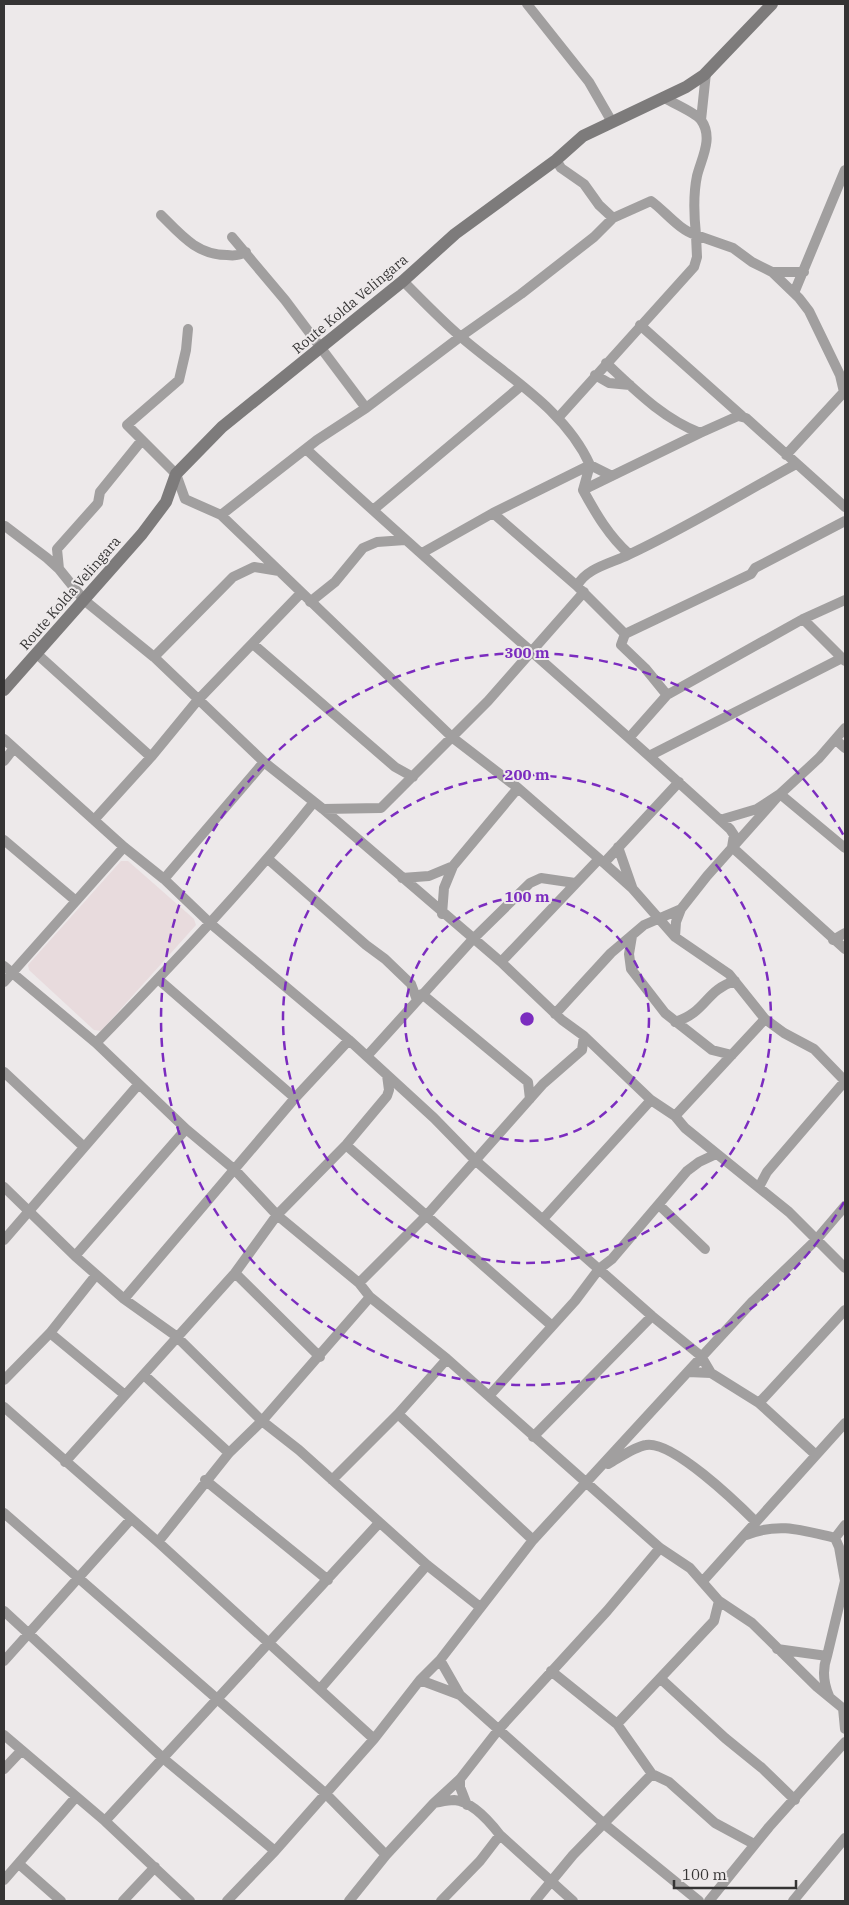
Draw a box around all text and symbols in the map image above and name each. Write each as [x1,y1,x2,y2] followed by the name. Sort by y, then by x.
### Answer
[289,250,412,358] street label: Route Kolda Velingara
[16,532,125,654] street label: Route Kolda Velingara
[504,643,550,662] text: 300 m
[504,765,550,784] text: 200 m
[504,887,550,906] text: 100 m
[518,1010,536,1028] centre of rings
[674,1858,796,1890] scale bar
[682,1865,727,1884] text: 100 m

